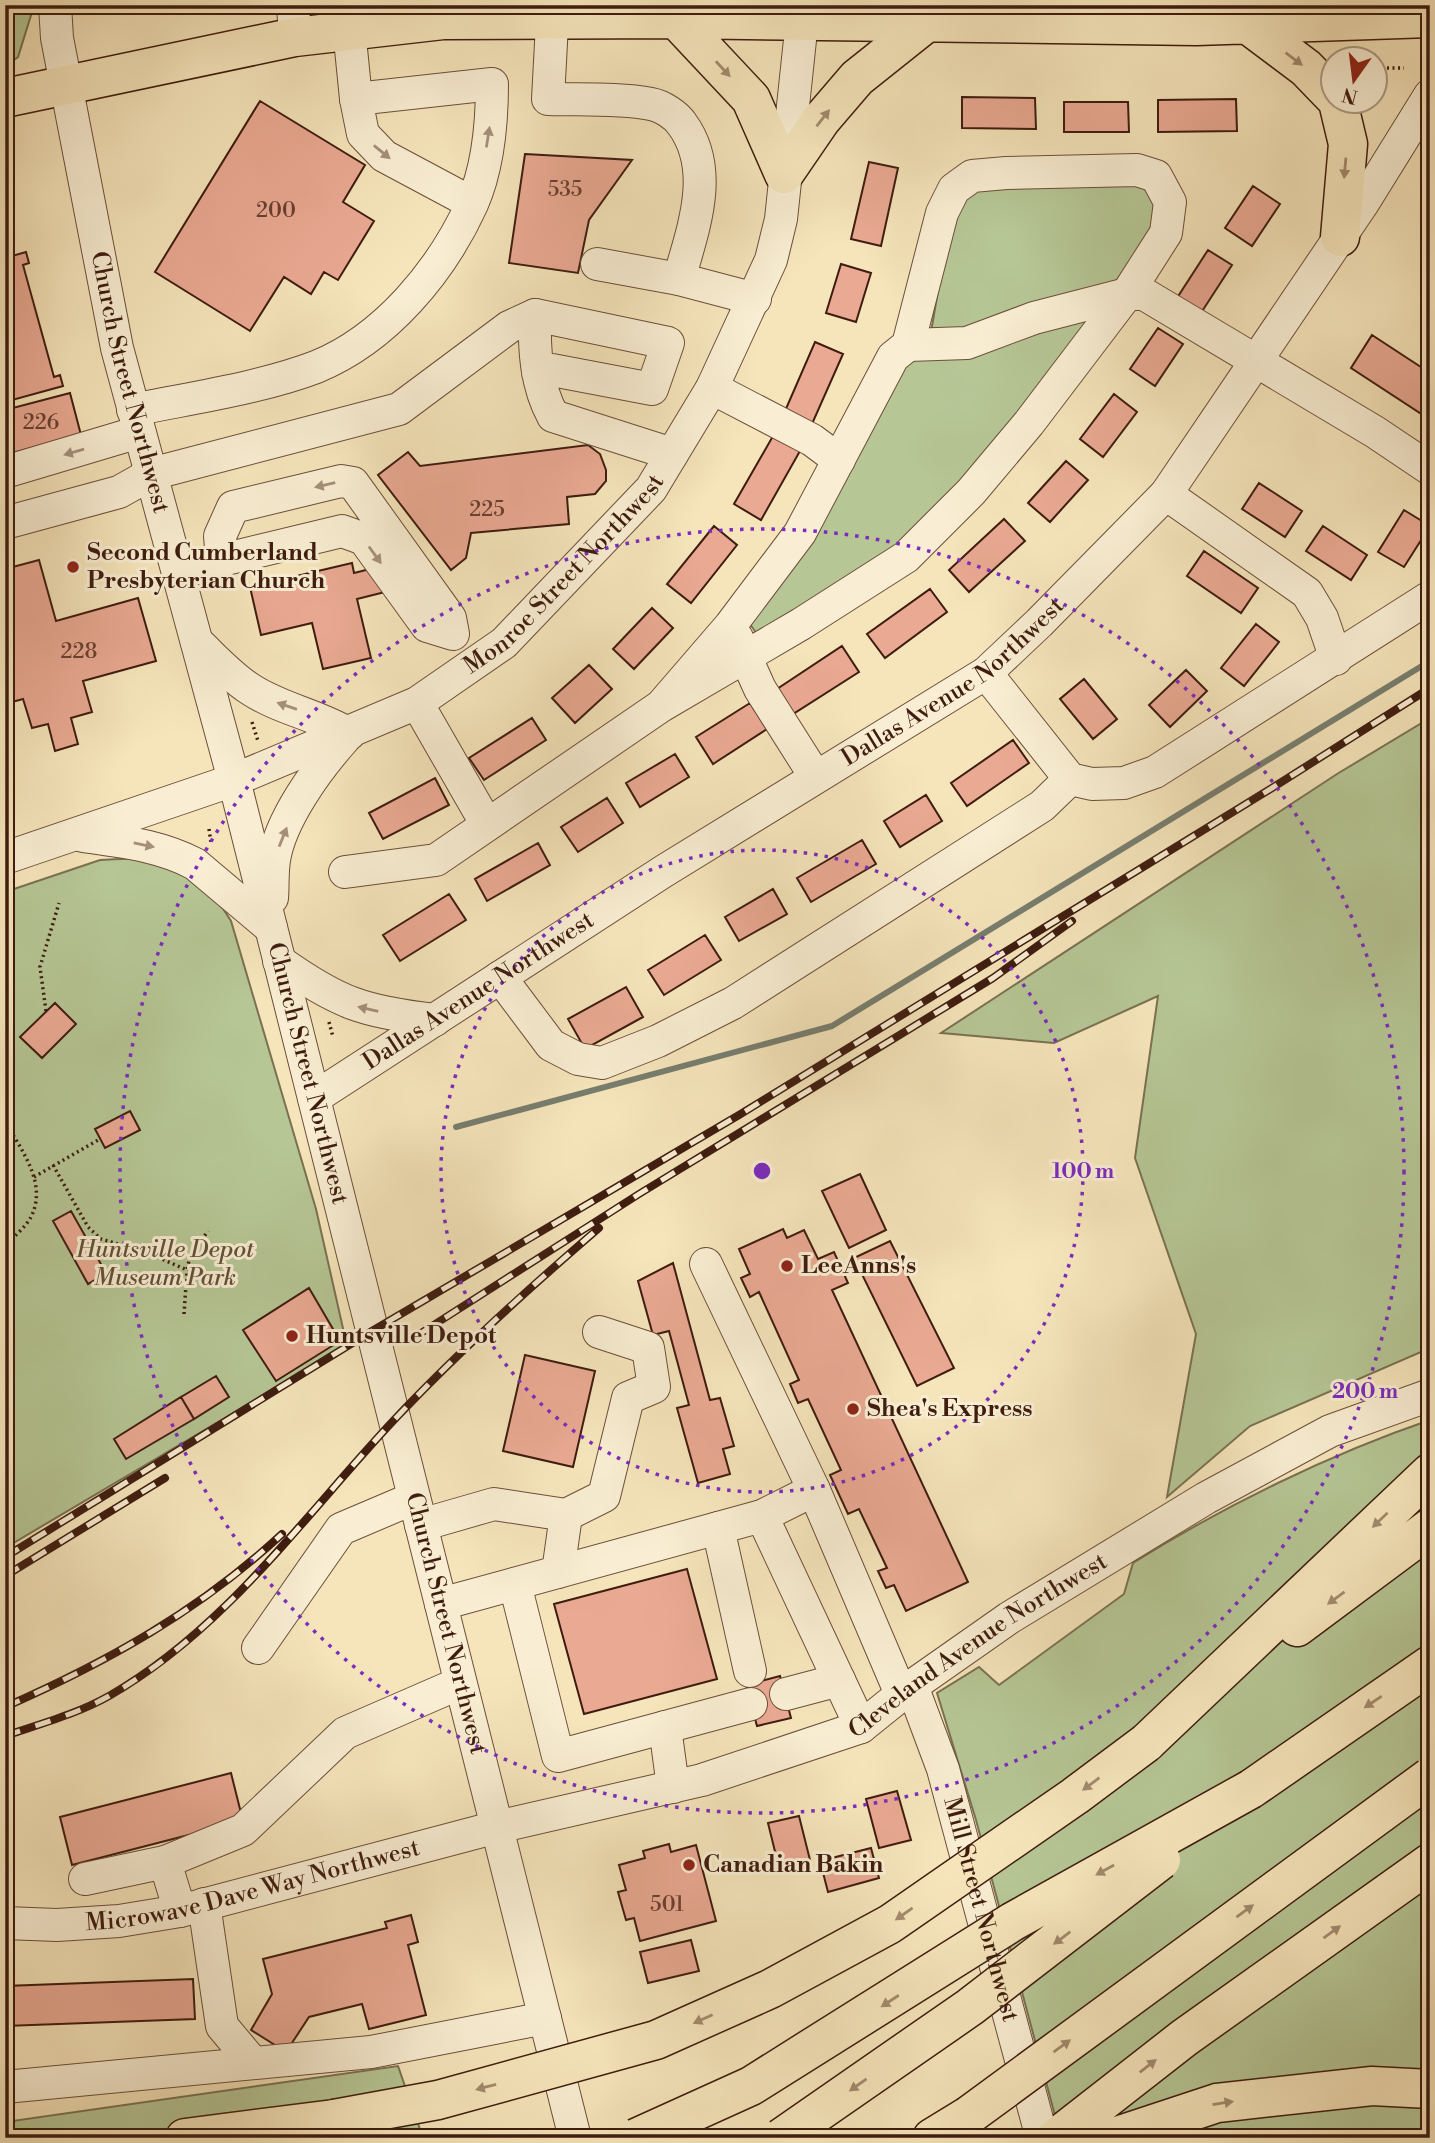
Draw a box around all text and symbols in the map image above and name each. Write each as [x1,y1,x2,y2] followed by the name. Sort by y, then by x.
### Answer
[1320,46,1390,116] north arrow
[1284,52,1303,66] one-way arrow
[714,60,730,77] one-way arrow
[1340,82,1360,109] text: N
[816,110,831,128] one-way arrow
[483,126,494,148] one-way arrow
[373,144,391,159] one-way arrow
[1340,158,1351,180] one-way arrow
[548,177,582,203] house number: 535
[256,198,296,224] house number: 200
[84,249,176,517] street label: Church Street Northwest
[23,410,60,436] house number: 226
[63,447,84,457] one-way arrow
[458,469,672,681] street label: Monroe Street Northwest
[313,480,335,491] one-way arrow
[469,497,505,523] house number: 225
[87,538,325,596] place label: Second Cumberland Presbyterian Church
[368,546,382,564] one-way arrow
[65,559,81,575] marker: Second Cumberland Presbyterian Church
[836,591,1071,773] street label: Dallas Avenue Northwest
[61,639,97,665] house number: 228
[276,700,297,711] one-way arrow
[277,826,288,847] one-way arrow
[133,840,155,851] one-way arrow
[357,905,600,1077] street label: Dallas Avenue Northwest
[260,939,355,1208] street label: Church Street Northwest
[357,1003,379,1014] one-way arrow
[750,1159,774,1183] centre of rings
[1052,1159,1114,1185] text: 100 m
[75,1235,255,1293] park label: Huntsville Depot Museum Park
[801,1251,916,1281] place label: LeeAnns's
[779,1258,795,1274] marker: LeeAnns's
[306,1321,497,1351] place label: Huntsville Depot
[284,1328,300,1344] marker: Huntsville Depot
[1332,1379,1398,1405] text: 200 m
[867,1394,1033,1424] place label: Shea's Express
[845,1401,861,1417] marker: Shea's Express
[399,1489,493,1758] street label: Church Street Northwest
[1372,1511,1389,1527] one-way arrow
[845,1546,1113,1745] street label: Cleveland Avenue Northwest
[1327,1591,1345,1605] one-way arrow
[1363,1695,1382,1708] one-way arrow
[1082,1777,1100,1791] one-way arrow
[936,1794,1025,2026] street label: Mill Street Northwest
[85,1833,423,1938] street label: Microwave Dave Way Northwest
[703,1850,884,1880] place label: Canadian Bakin
[681,1857,697,1873] marker: Canadian Bakin
[1095,1864,1115,1876] one-way arrow
[650,1892,684,1918] house number: 501
[1236,1904,1254,1918] one-way arrow
[895,1907,913,1921] one-way arrow
[1323,1925,1341,1939] one-way arrow
[1053,1930,1071,1944] one-way arrow
[880,1994,900,2007] one-way arrow
[692,2014,713,2025] one-way arrow
[1053,2039,1071,2053] one-way arrow
[1139,2058,1157,2073] one-way arrow
[849,2078,867,2092] one-way arrow
[475,2082,496,2092] one-way arrow
[1212,2097,1234,2108] one-way arrow

